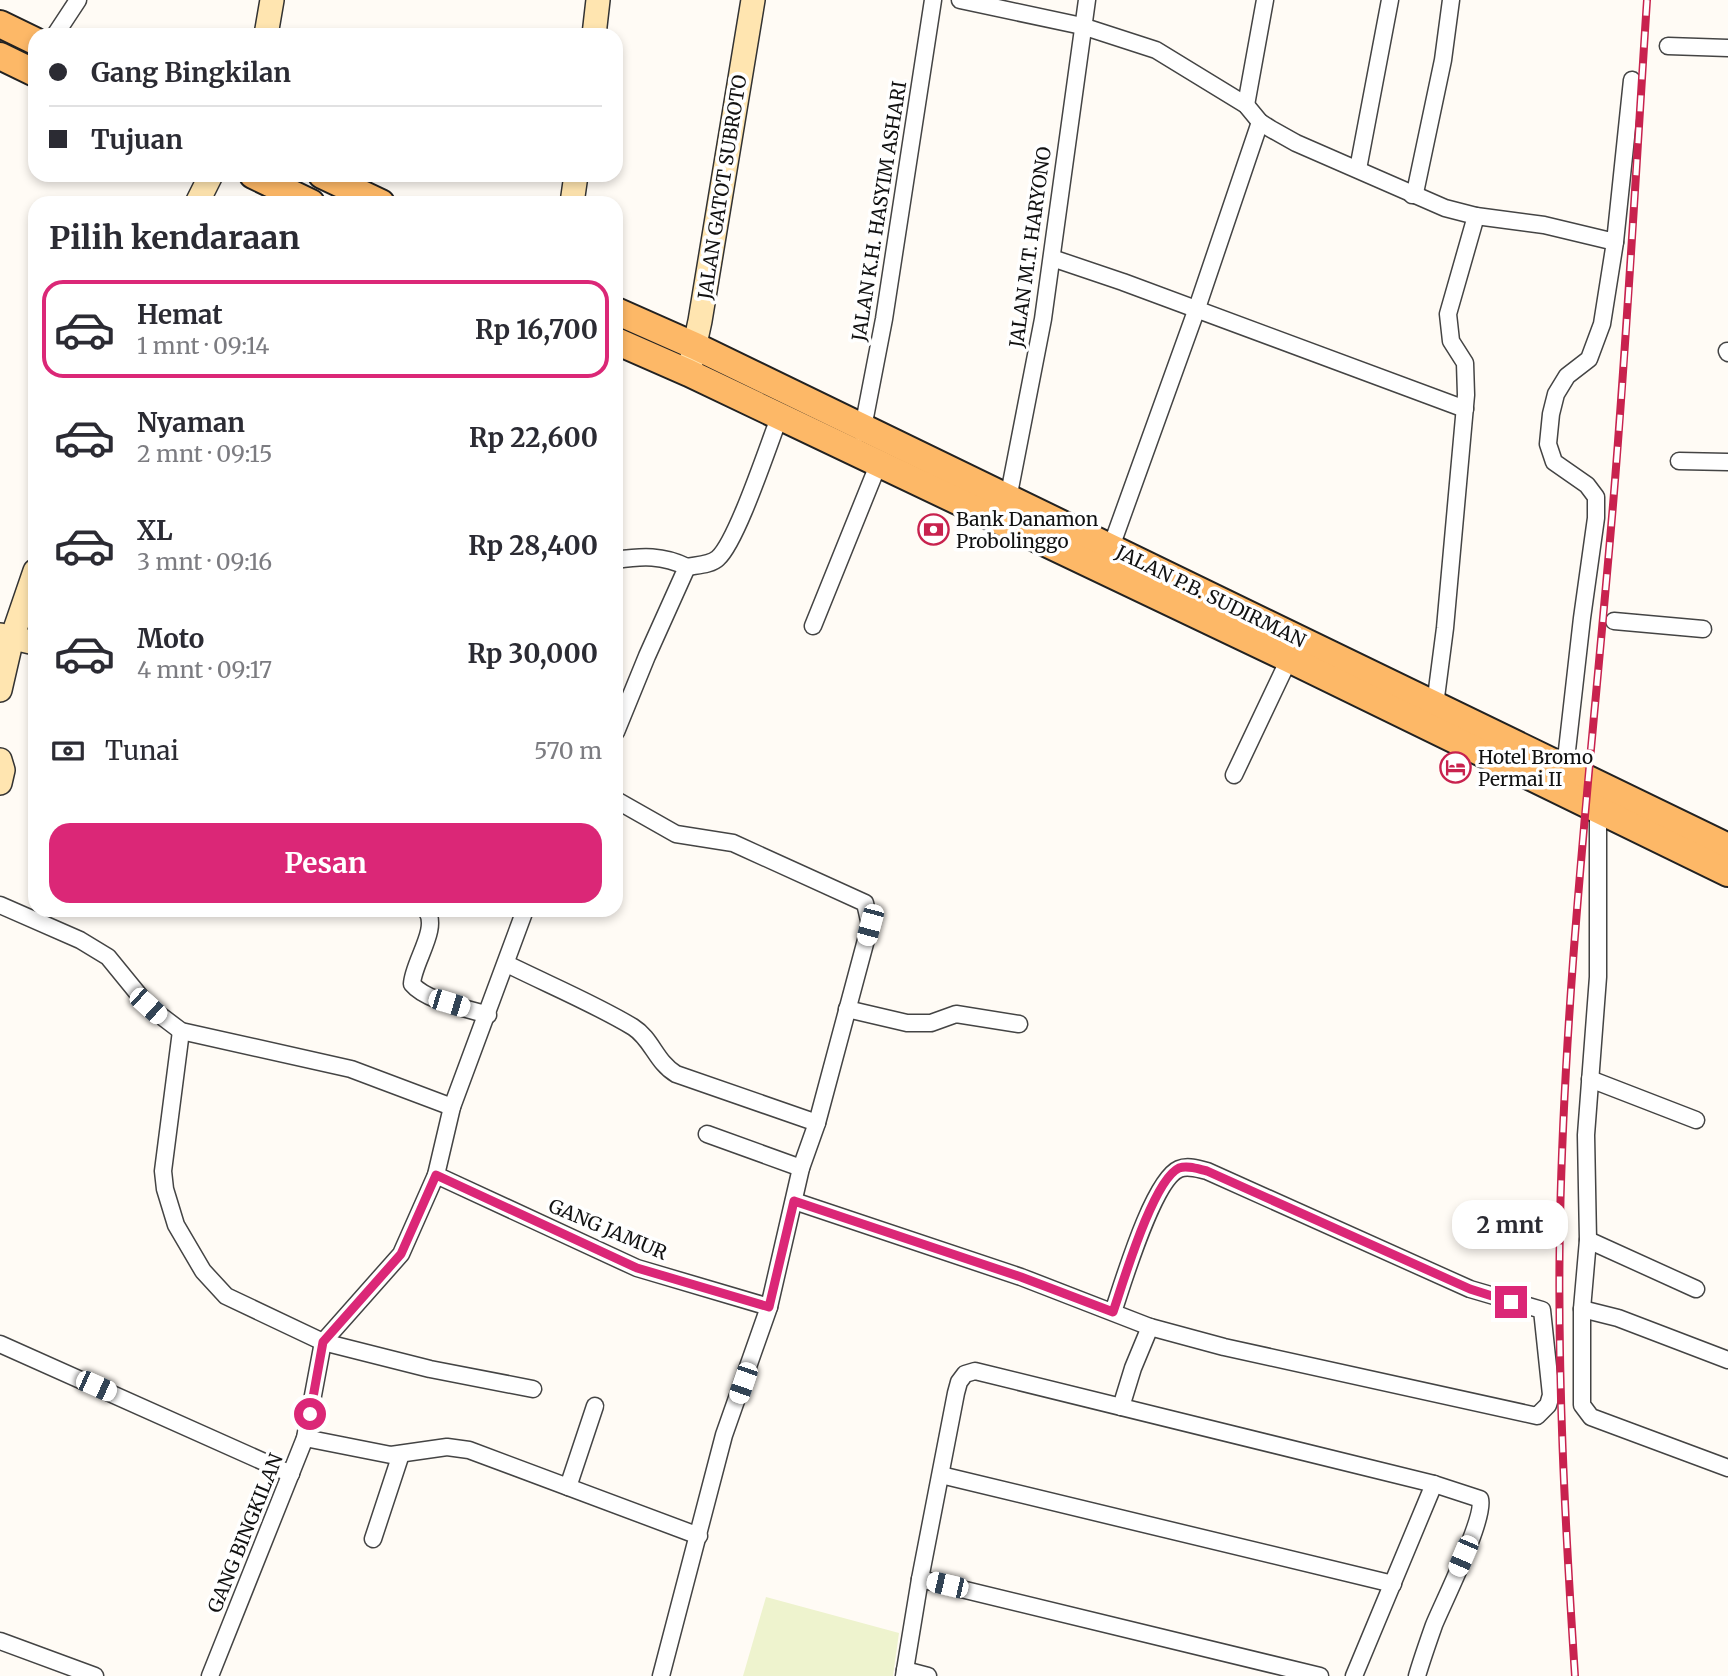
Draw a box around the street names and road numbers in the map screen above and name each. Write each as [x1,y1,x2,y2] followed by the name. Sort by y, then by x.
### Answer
[692,73,752,302] street label: JALAN GATOT SUBROTO
[846,79,911,344] street label: JALAN K.H. HASYIM ASHARI
[1004,145,1056,350] street label: JALAN M.T. HARYONO
[1111,539,1310,653] street label: JALAN P.B. SUDIRMAN
[545,1193,672,1265] street label: GANG JAMUR
[202,1450,288,1616] street label: GANG BINGKILAN

